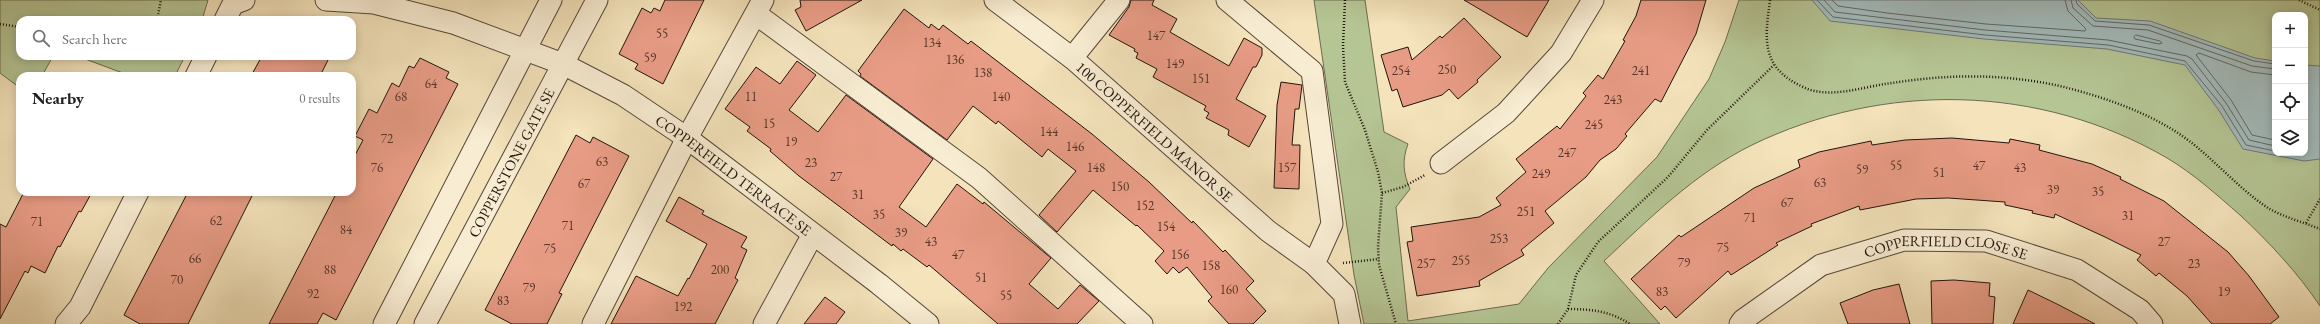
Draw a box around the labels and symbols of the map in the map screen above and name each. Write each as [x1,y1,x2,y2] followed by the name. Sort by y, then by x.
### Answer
[656,25,668,42] house number: 55
[1147,27,1166,44] house number: 147
[923,34,942,51] house number: 134
[644,49,657,66] house number: 59
[946,51,964,68] house number: 136
[1166,55,1185,72] house number: 149
[1072,57,1238,206] street label: 100 COPPERFIELD MANOR SE
[1438,61,1456,78] house number: 250
[1392,62,1411,79] house number: 254
[1632,62,1650,79] house number: 241
[974,64,992,81] house number: 138
[1192,70,1210,87] house number: 151
[425,75,438,92] house number: 64
[463,84,558,240] street label: COPPERSTONE GATE SE
[395,88,407,105] house number: 68
[745,88,757,105] house number: 11
[992,88,1010,105] house number: 140
[1604,91,1622,108] house number: 243
[652,110,816,239] street label: COPPERFIELD TERRACE SE
[763,115,775,132] house number: 15
[1585,116,1603,133] house number: 245
[1040,123,1059,140] house number: 144
[381,130,394,147] house number: 72
[785,133,798,150] house number: 19
[1066,138,1084,155] house number: 146
[1558,144,1577,161] house number: 247
[596,153,608,170] house number: 63
[805,154,817,171] house number: 23
[1890,157,1902,174] house number: 55
[1973,157,1986,174] house number: 47
[371,159,383,176] house number: 76
[1087,159,1105,176] house number: 148
[1278,159,1297,176] house number: 157
[2014,159,2026,176] house number: 43
[1856,161,1869,178] house number: 59
[1933,164,1945,181] house number: 51
[1532,165,1551,182] house number: 249
[830,168,843,185] house number: 27
[1814,174,1826,191] house number: 63
[578,175,591,192] house number: 67
[1111,178,1129,195] house number: 150
[2047,181,2060,198] house number: 39
[2092,183,2104,200] house number: 35
[852,186,864,203] house number: 31
[1781,194,1794,211] house number: 67
[1136,197,1155,214] house number: 152
[1517,203,1535,220] house number: 251
[873,206,885,223] house number: 35
[2122,207,2134,224] house number: 31
[1744,209,1756,226] house number: 71
[210,212,223,229] house number: 62
[31,213,43,230] house number: 71
[562,217,574,234] house number: 71
[1157,218,1176,235] house number: 154
[340,221,353,238] house number: 84
[895,224,908,241] house number: 39
[1490,230,1508,247] house number: 253
[1861,230,2031,263] street label: COPPERFIELD CLOSE SE
[925,233,937,250] house number: 43
[2158,233,2171,250] house number: 27
[1717,239,1729,256] house number: 75
[544,240,556,257] house number: 75
[952,246,965,263] house number: 47
[1171,246,1189,263] house number: 156
[189,250,201,267] house number: 66
[1452,252,1470,269] house number: 255
[1678,254,1691,271] house number: 79
[1417,255,1436,272] house number: 257
[2188,255,2200,272] house number: 23
[1202,257,1220,274] house number: 158
[324,261,336,278] house number: 88
[711,261,729,278] house number: 200
[975,269,987,286] house number: 51
[171,271,183,288] house number: 70
[523,279,536,296] house number: 79
[1220,281,1238,298] house number: 160
[1656,283,1668,300] house number: 83
[2218,283,2231,300] house number: 19
[307,285,320,302] house number: 92
[1000,287,1012,304] house number: 55
[497,292,509,309] house number: 83
[674,298,693,315] house number: 192

